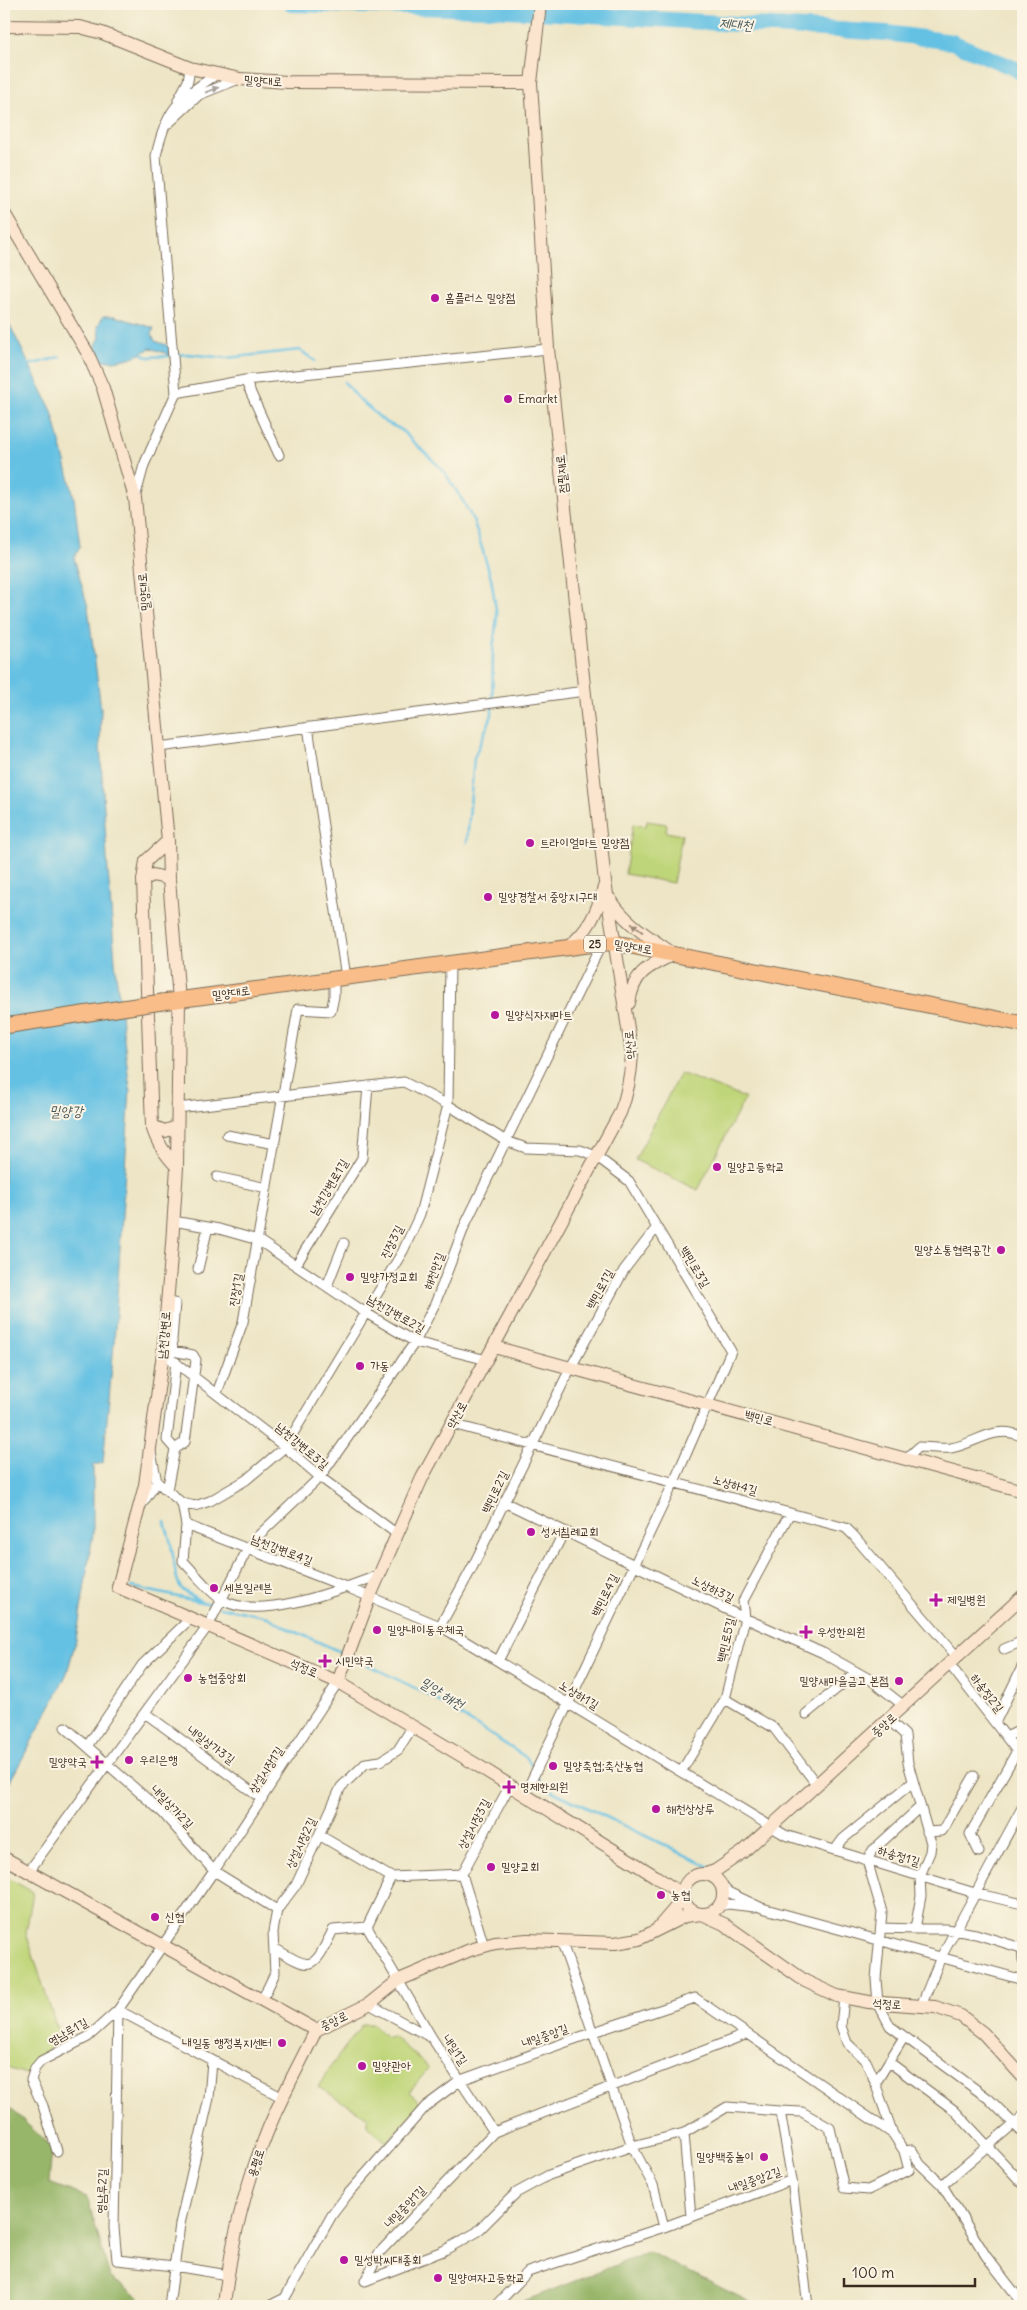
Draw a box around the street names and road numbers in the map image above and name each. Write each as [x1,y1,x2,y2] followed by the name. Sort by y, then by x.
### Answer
[243,72,283,89] street label: 밀양대로
[552,454,571,494] street label: 점필재로
[134,572,153,612] street label: 밀양대로
[584,936,606,952] road number: 25
[613,936,653,957] street label: 밀양대로
[211,982,251,1003] street label: 밀양대로
[621,1030,638,1060] street label: 약산로
[306,1156,351,1217] street label: 남천강변로1길
[377,1222,407,1261] street label: 진장3길
[677,1243,714,1290] street label: 백민로3길
[420,1250,448,1292] street label: 해천안길
[582,1266,617,1311] street label: 백민로1길
[225,1272,246,1308] street label: 진장1길
[365,1291,428,1336] street label: 남천강변로2길
[154,1310,173,1360] street label: 남천강변로
[443,1398,470,1431] street label: 약산로
[743,1407,775,1429] street label: 백민로
[273,1419,332,1472] street label: 남천강변로3길
[478,1468,511,1515] street label: 백민로2길
[711,1471,759,1498] street label: 노상하4길
[249,1531,315,1568] street label: 남천강변로4길
[588,1571,621,1619] street label: 백민로4길
[690,1572,737,1605] street label: 노상하3길
[713,1616,738,1664] street label: 백민로5길
[288,1655,320,1680] street label: 석정로
[968,1670,1007,1715] street label: 하송정2길
[557,1677,602,1712] street label: 노상하1길
[868,1709,899,1740] street label: 중앙로
[185,1722,238,1767] street label: 내일상가3길
[245,1743,287,1796] street label: 상설시장1길
[148,1782,197,1832] street label: 내일상가2길
[454,1796,493,1852] street label: 상설시장3길
[282,1814,319,1871] street label: 상설시장2길
[876,1842,922,1869] street label: 하송정1길
[872,1995,902,2012] street label: 석정로
[317,2008,350,2033] street label: 중앙로
[45,2014,91,2049] street label: 영남루1길
[520,2020,570,2051] street label: 내일중앙길
[440,2032,471,2068] street label: 내일1길
[244,2147,267,2179] street label: 용평로
[726,2163,783,2196] street label: 내일중앙2길
[93,2168,110,2214] street label: 영남루2길
[381,2182,429,2231] street label: 내일중앙1길

